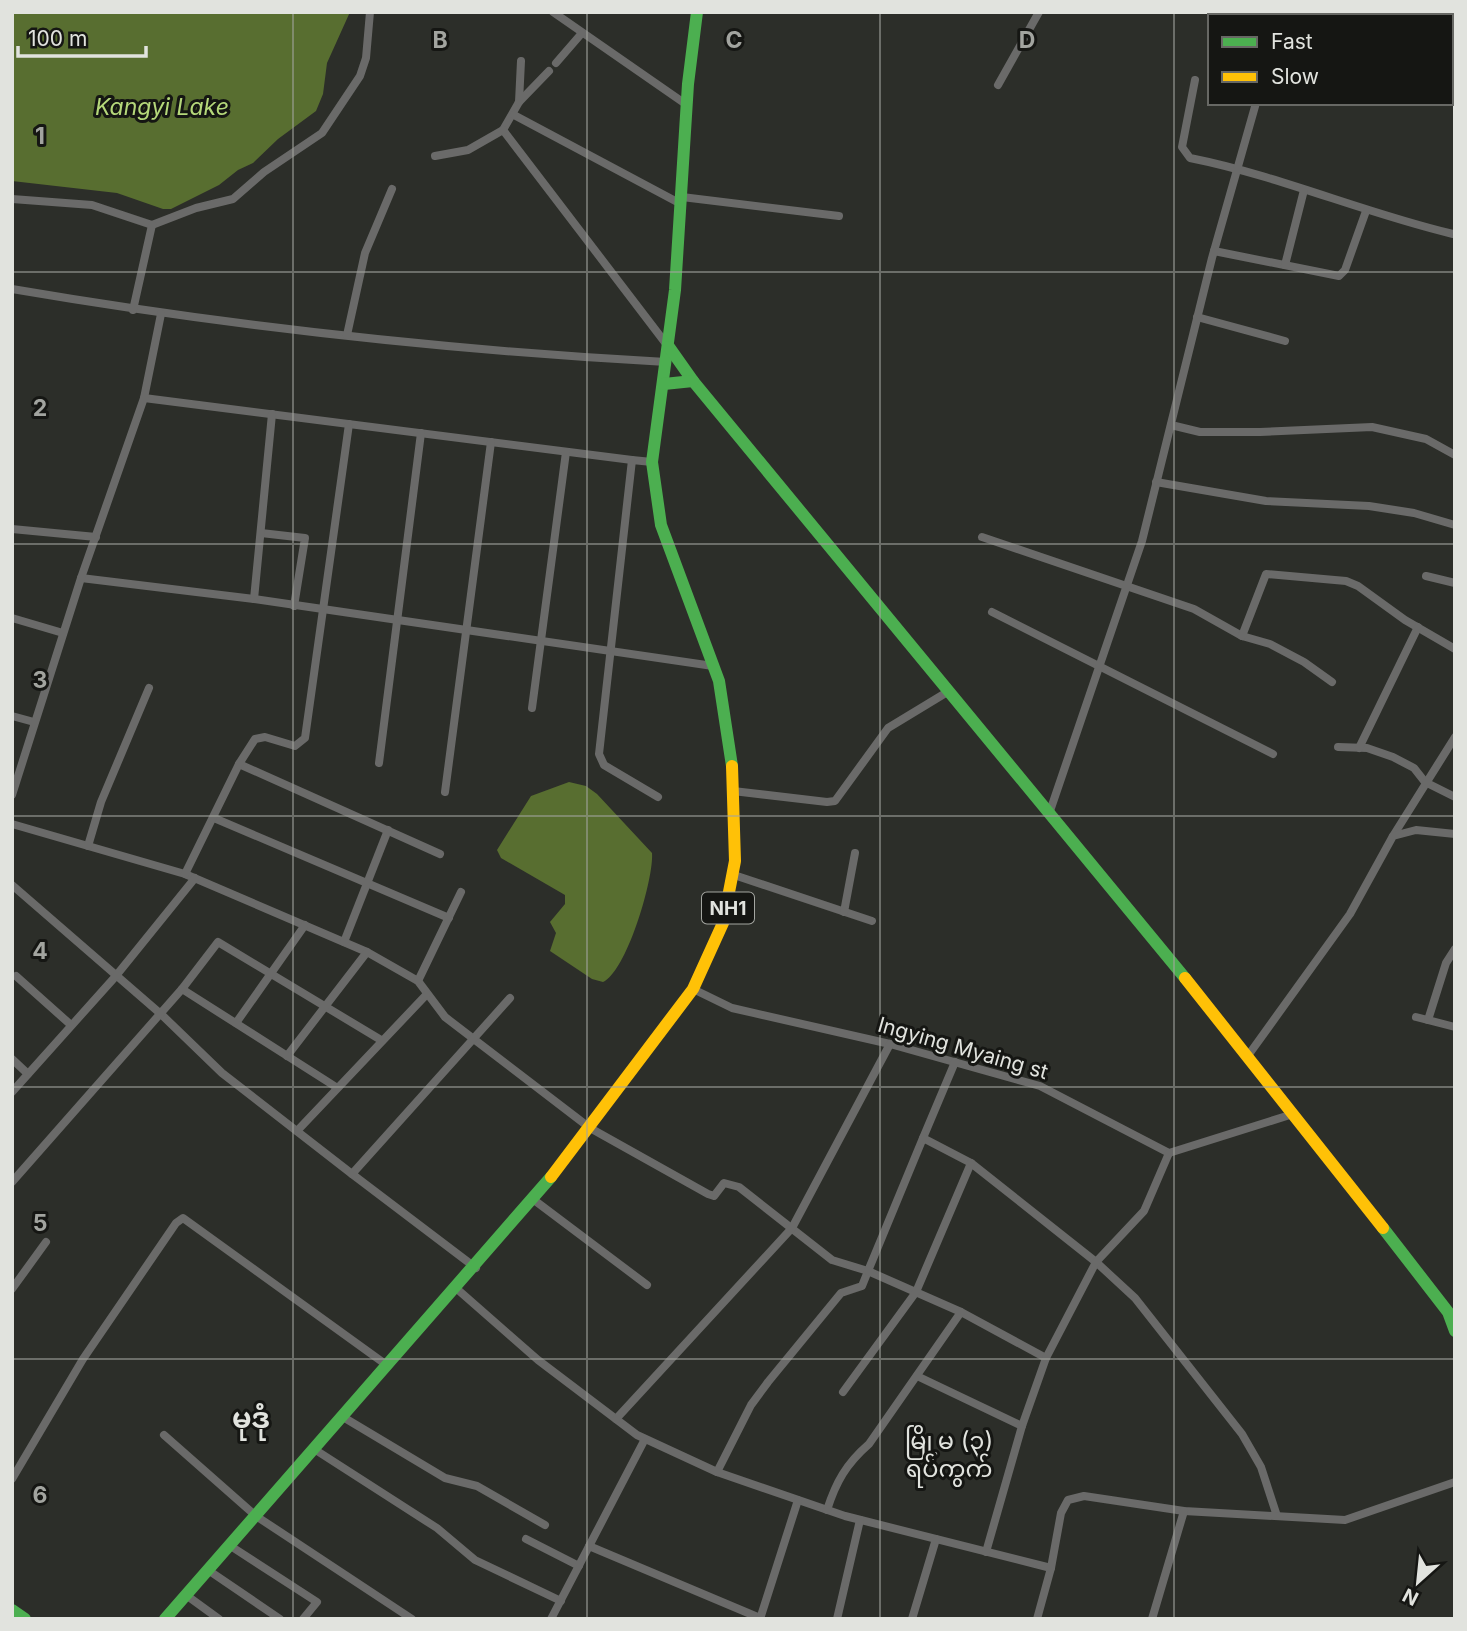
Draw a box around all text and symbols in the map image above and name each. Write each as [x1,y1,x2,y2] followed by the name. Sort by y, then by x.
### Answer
[18,14,145,58] scale bar
[1208,14,1453,105] legend
[28,26,87,51] text: 100 m
[432,26,448,54] text: B
[725,26,743,54] text: C
[1019,26,1035,54] text: D
[1271,29,1313,54] text: Fast
[1271,64,1319,89] text: Slow
[95,93,229,121] water label: Kangyi Lake
[35,122,45,150] text: 1
[33,394,47,422] text: 2
[33,666,47,694] text: 3
[702,893,754,924] road number: NH1
[32,937,48,965] text: 4
[875,1012,1051,1084] street label: Ingying Myaing st
[33,1209,47,1237] text: 5
[232,1401,270,1441] district label: မုဒုံ
[905,1425,993,1488] district label: မြို့မ (၃) ရပ်ကွက်
[33,1481,47,1509] text: 6
[1383,1547,1453,1617] north arrow
[1399,1583,1422,1610] text: N

